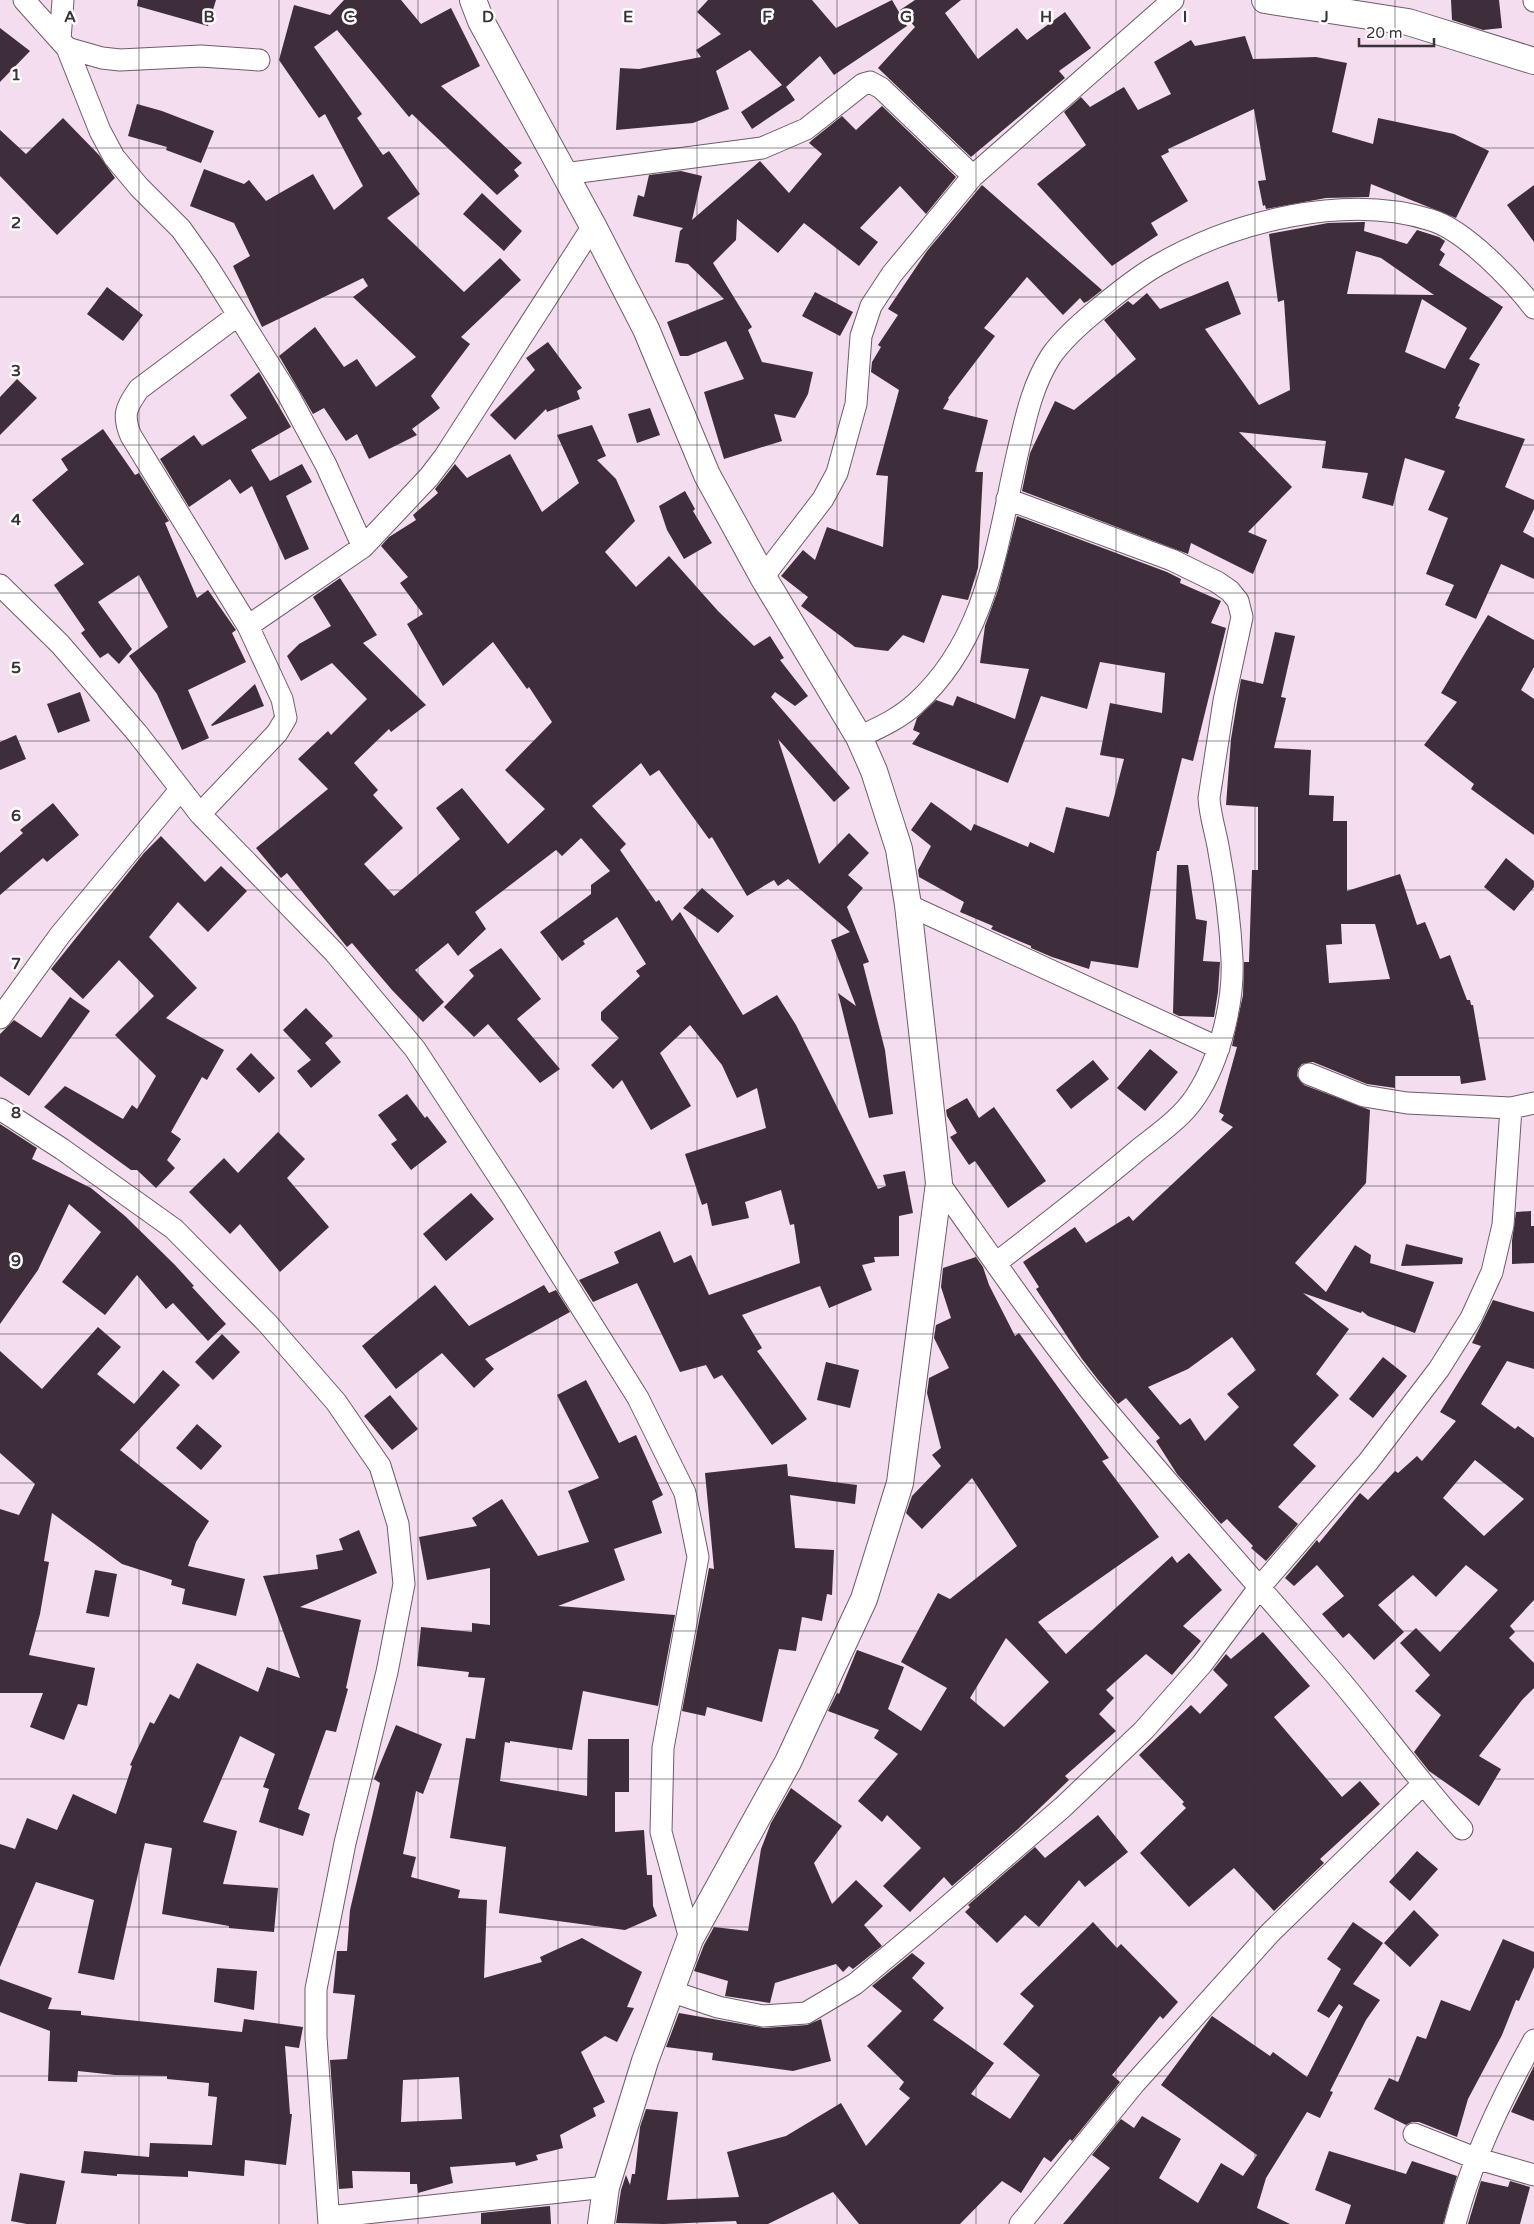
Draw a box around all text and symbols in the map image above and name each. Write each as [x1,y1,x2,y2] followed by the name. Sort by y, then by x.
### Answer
[64,7,76,27] text: A
[203,7,215,27] text: B
[343,7,355,27] text: C
[482,7,494,27] text: D
[623,7,633,27] text: E
[762,7,772,27] text: F
[900,7,912,27] text: G
[1040,7,1052,27] text: H
[1183,7,1187,27] text: I
[1320,7,1329,27] text: J
[1359,15,1434,47] scale bar
[1366,24,1403,42] text: 20 m
[11,65,21,85] text: 1
[11,213,21,233] text: 2
[11,361,21,381] text: 3
[11,510,21,530] text: 4
[11,658,21,678] text: 5
[11,806,21,826] text: 6
[11,954,21,974] text: 7
[11,1103,21,1123] text: 8
[11,1251,21,1271] text: 9

